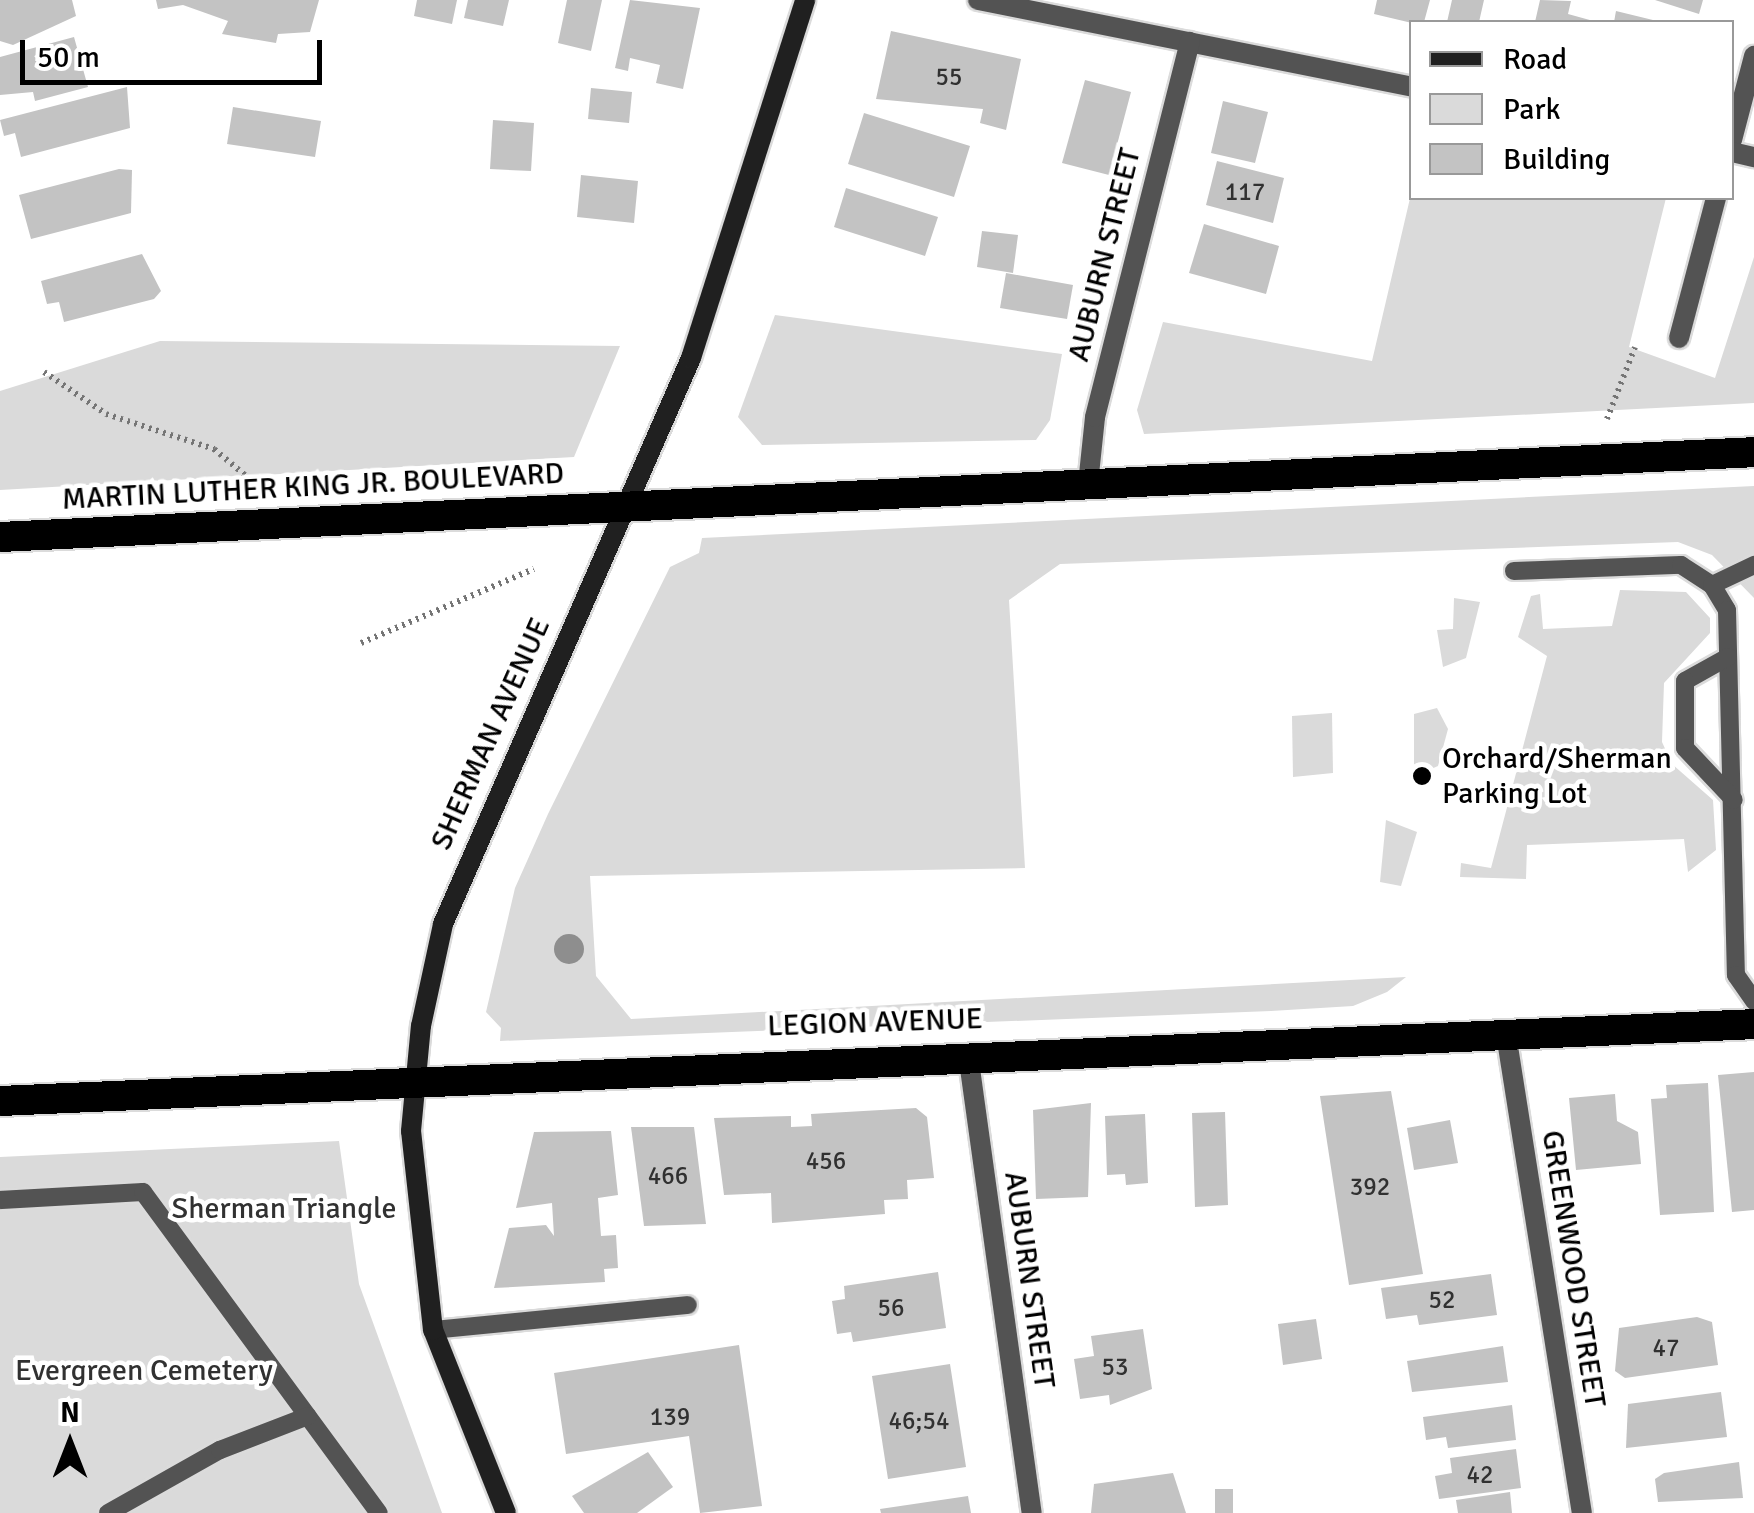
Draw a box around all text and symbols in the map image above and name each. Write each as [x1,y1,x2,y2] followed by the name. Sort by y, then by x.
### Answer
[25,20,328,82] scale bar
[1409,20,1734,200] legend
[37,39,100,76] text: 50 m
[1503,41,1567,78] text: Road
[936,62,962,92] house number: 55
[1503,91,1561,128] text: Park
[1503,141,1610,178] text: Building
[1061,145,1149,365] street label: AUBURN STREET
[1225,177,1265,207] house number: 117
[61,456,565,518] street label: MARTIN LUTHER KING JR. BOULEVARD
[424,613,558,855] street label: SHERMAN AVENUE
[1442,741,1672,812] place label: Orchard/Sherman Parking Lot
[1411,765,1433,787] marker: Orchard/Sherman Parking Lot
[767,1001,983,1045] street label: LEGION AVENUE
[1533,1128,1613,1410] street label: GREENWOOD STREET
[806,1146,846,1176] house number: 456
[648,1161,688,1191] house number: 466
[996,1169,1062,1391] street label: AUBURN STREET
[1350,1172,1390,1202] house number: 392
[171,1191,397,1227] park label: Sherman Triangle
[1429,1285,1455,1315] house number: 52
[878,1293,904,1323] house number: 56
[1653,1333,1679,1363] house number: 47
[1102,1352,1128,1382] house number: 53
[15,1353,273,1389] park label: Evergreen Cemetery
[20,1393,120,1493] north arrow
[60,1396,80,1430] text: N
[650,1402,690,1432] house number: 139
[889,1406,949,1436] house number: 46;54
[1467,1460,1493,1490] house number: 42

